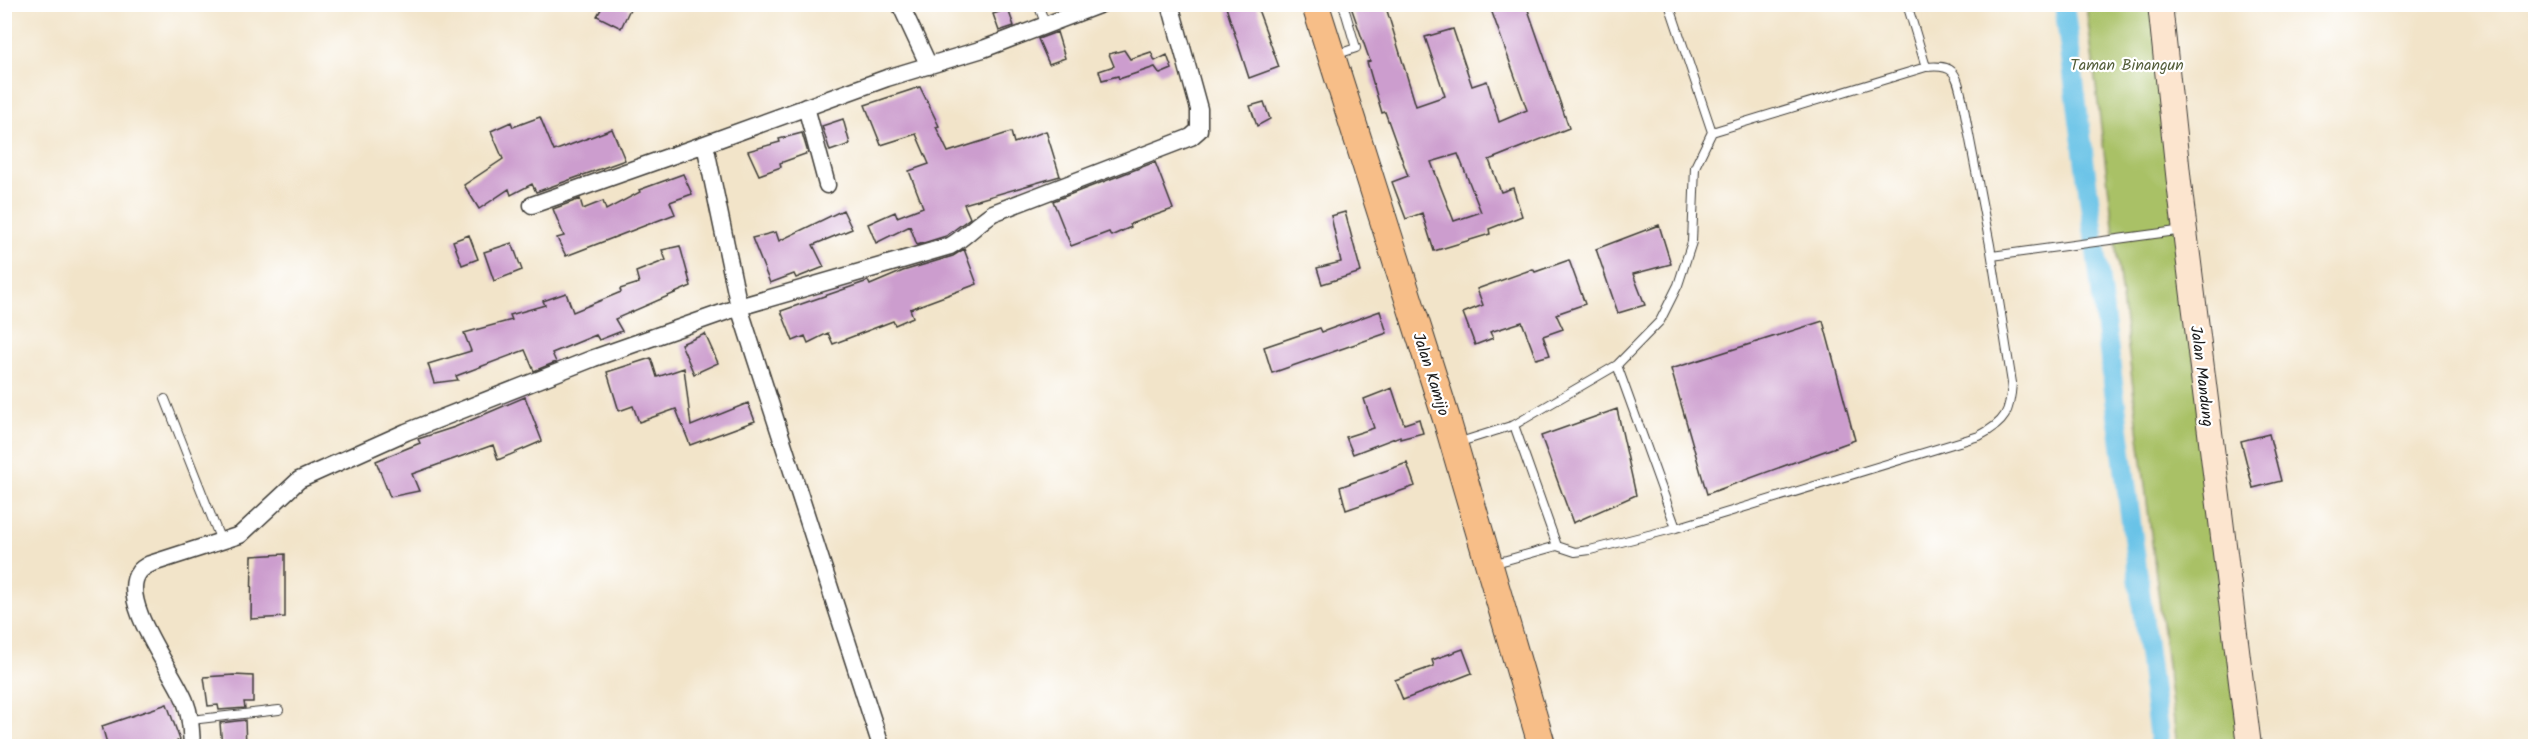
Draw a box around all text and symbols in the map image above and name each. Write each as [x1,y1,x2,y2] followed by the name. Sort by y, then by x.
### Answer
[2070,53,2184,78] park label: Taman Binangun
[2183,324,2220,428] street label: Jalan Mandung
[1405,330,1456,419] street label: Jalan Kamijo

